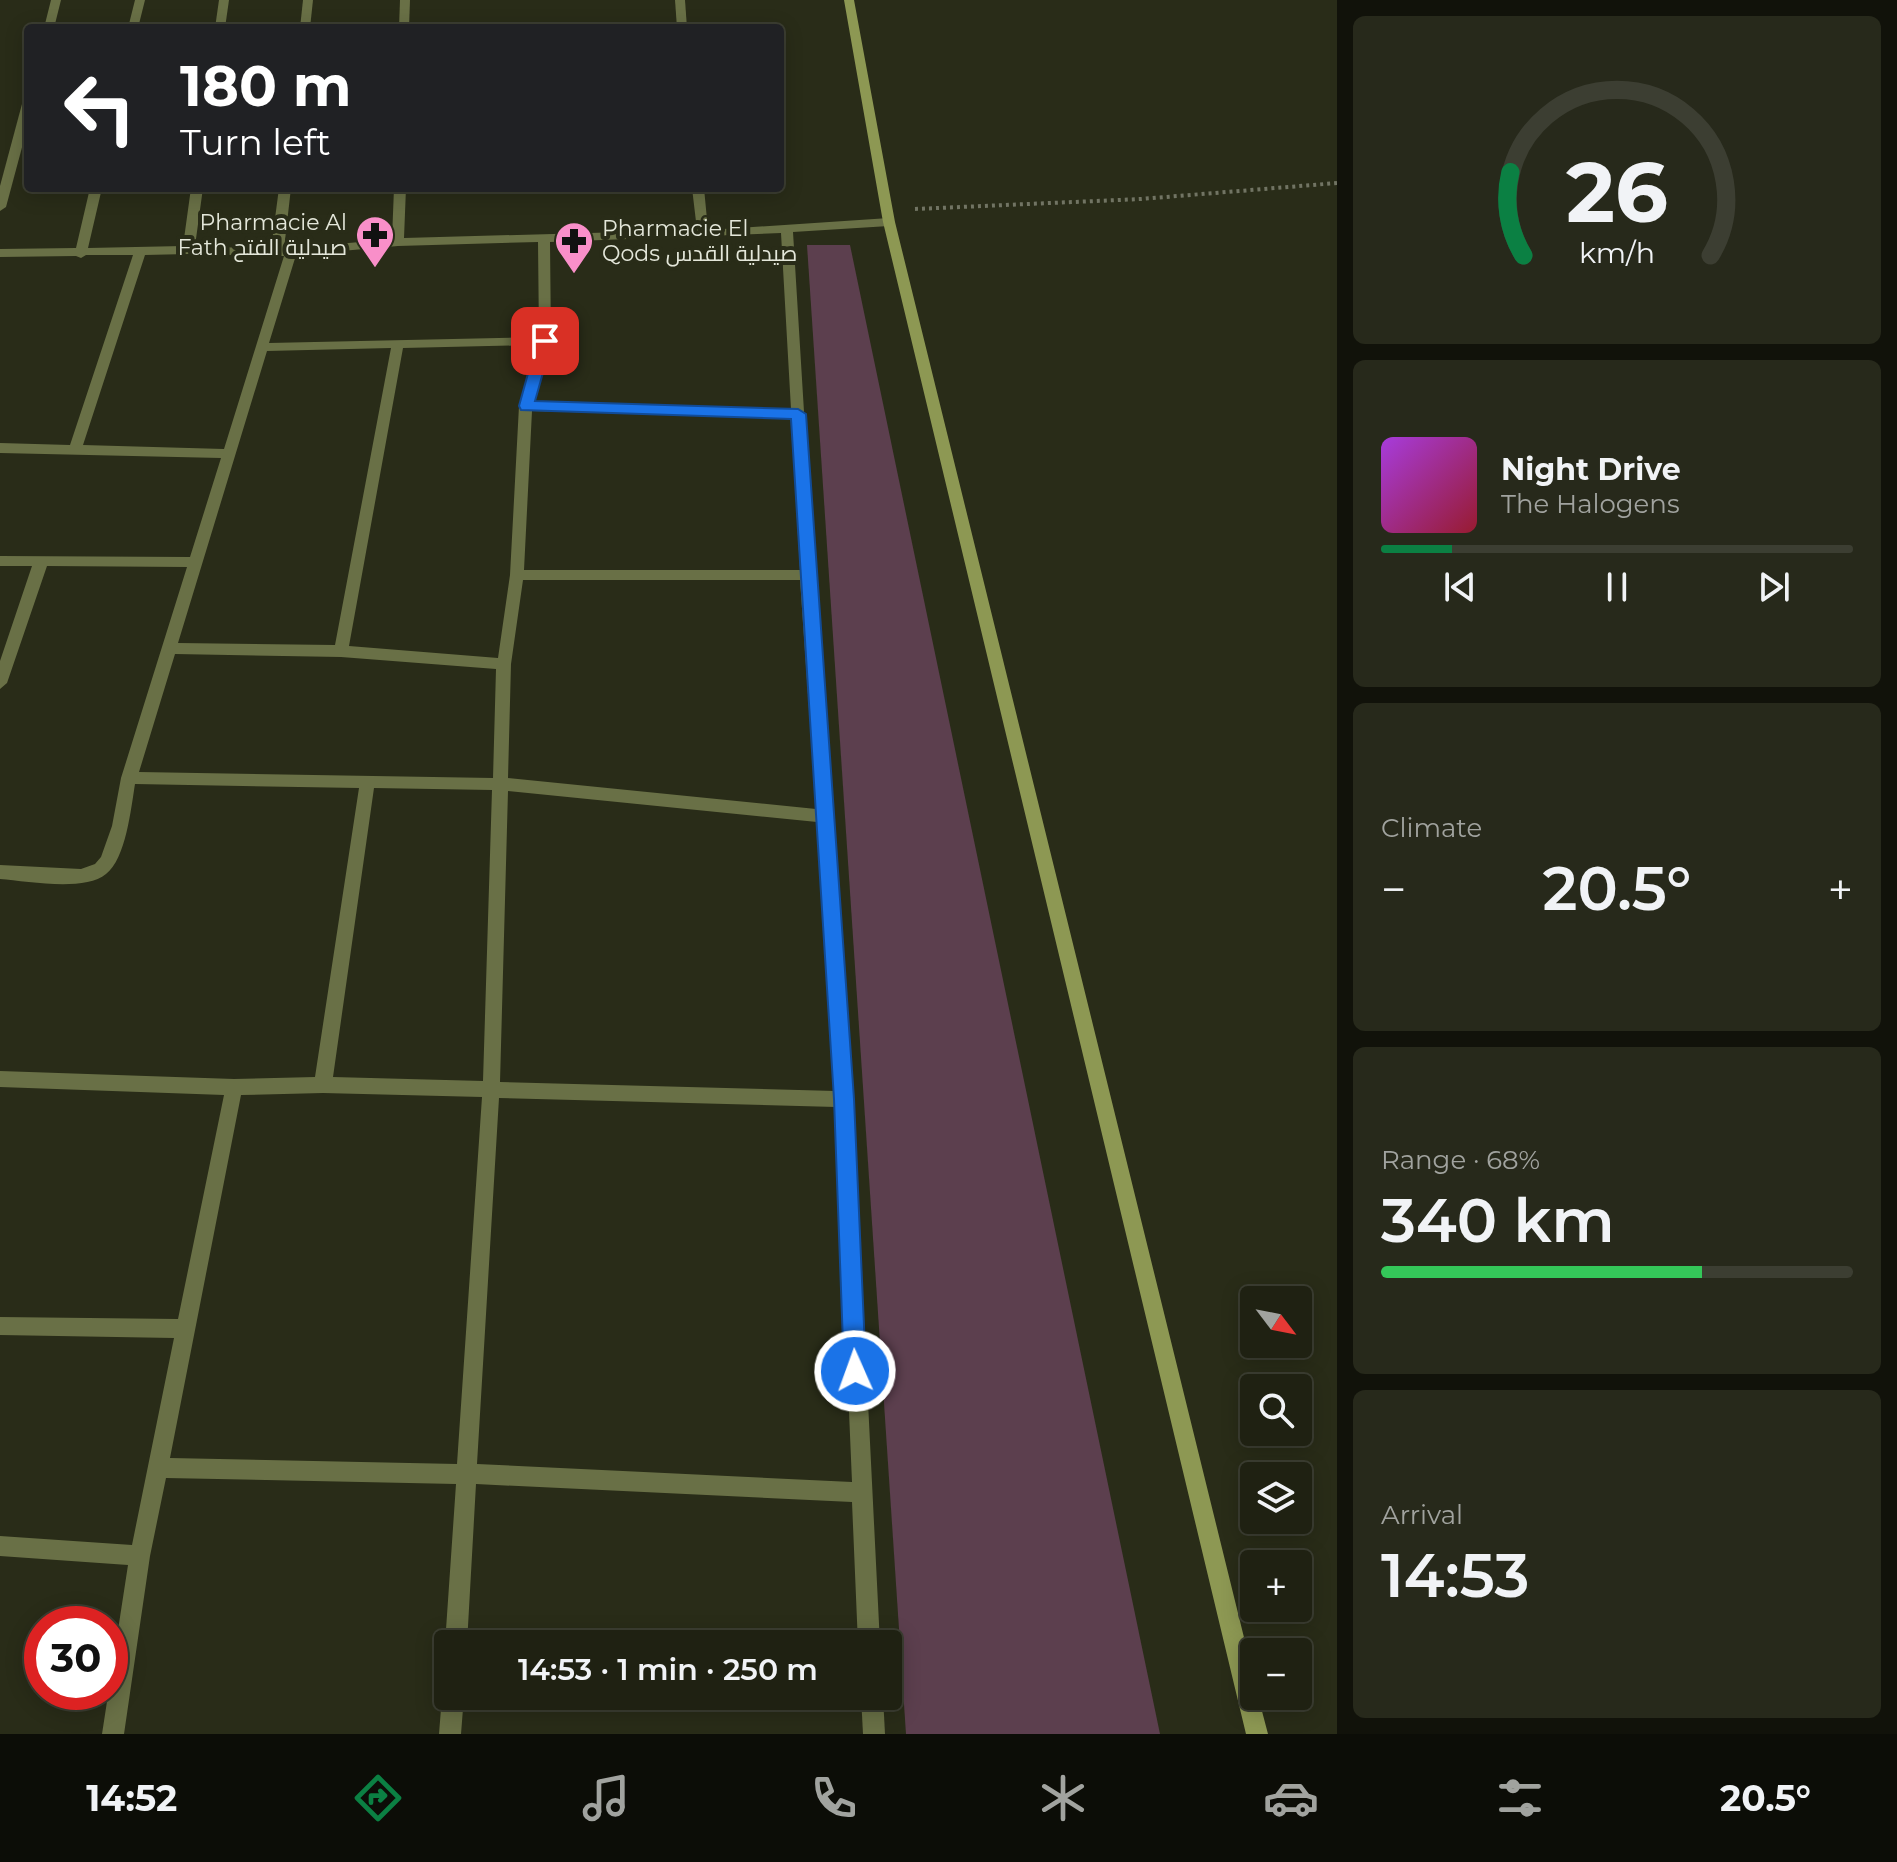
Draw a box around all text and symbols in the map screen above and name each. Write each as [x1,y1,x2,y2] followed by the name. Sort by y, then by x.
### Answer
[180,52,352,120] text: 180 m
[48,56,152,160] icon: left
[180,120,331,164] text: Turn left
[1566,140,1668,242] text: 26
[177,209,347,262] place label: Pharmacie Al Fath صيدلية الفتح
[354,214,396,269] pharmacy icon: Pharmacie Al Fath صيدلية الفتح
[602,215,797,267] place label: Pharmacie El Qods صيدلية القدس
[553,220,595,275] pharmacy icon: Pharmacie El Qods صيدلية القدس
[1579,235,1655,270] text: km/h
[511,307,579,375] pin
[523,319,567,363] icon: arrive
[1501,451,1681,488] text: Night Drive
[1501,488,1680,520] text: The Halogens
[1438,565,1482,609] icon: previous
[1595,565,1639,609] icon: pause
[1752,565,1796,609] icon: next
[1381,812,1482,844] text: Climate
[1543,852,1691,925] text: 20.5°
[1381,862,1406,916] text: −
[1828,862,1853,916] text: +
[1381,1144,1540,1176] text: Range · 68%
[1381,1184,1615,1257] text: 340 km
[1240,1286,1312,1358] north arrow
[1240,1286,1312,1710] map controls
[813,1329,897,1413] position arrow
[1240,1374,1312,1446] button: search
[1240,1462,1312,1534] button: layers
[1381,1499,1463,1531] text: Arrival
[1381,1539,1529,1612] text: 14:53
[1240,1550,1312,1622] button: +
[24,1606,128,1710] speed limit sign: 30
[1240,1638,1312,1710] button: −
[518,1651,818,1688] text: 14:53 · 1 min · 250 m
[350,1770,406,1826] icon: directions
[578,1770,634,1826] icon: music
[806,1770,862,1826] icon: phone
[1035,1770,1091,1826] icon: climate
[1263,1770,1319,1826] icon: car
[1492,1770,1548,1826] icon: filters
[86,1776,177,1820] text: 14:52
[1720,1776,1811,1820] text: 20.5°

